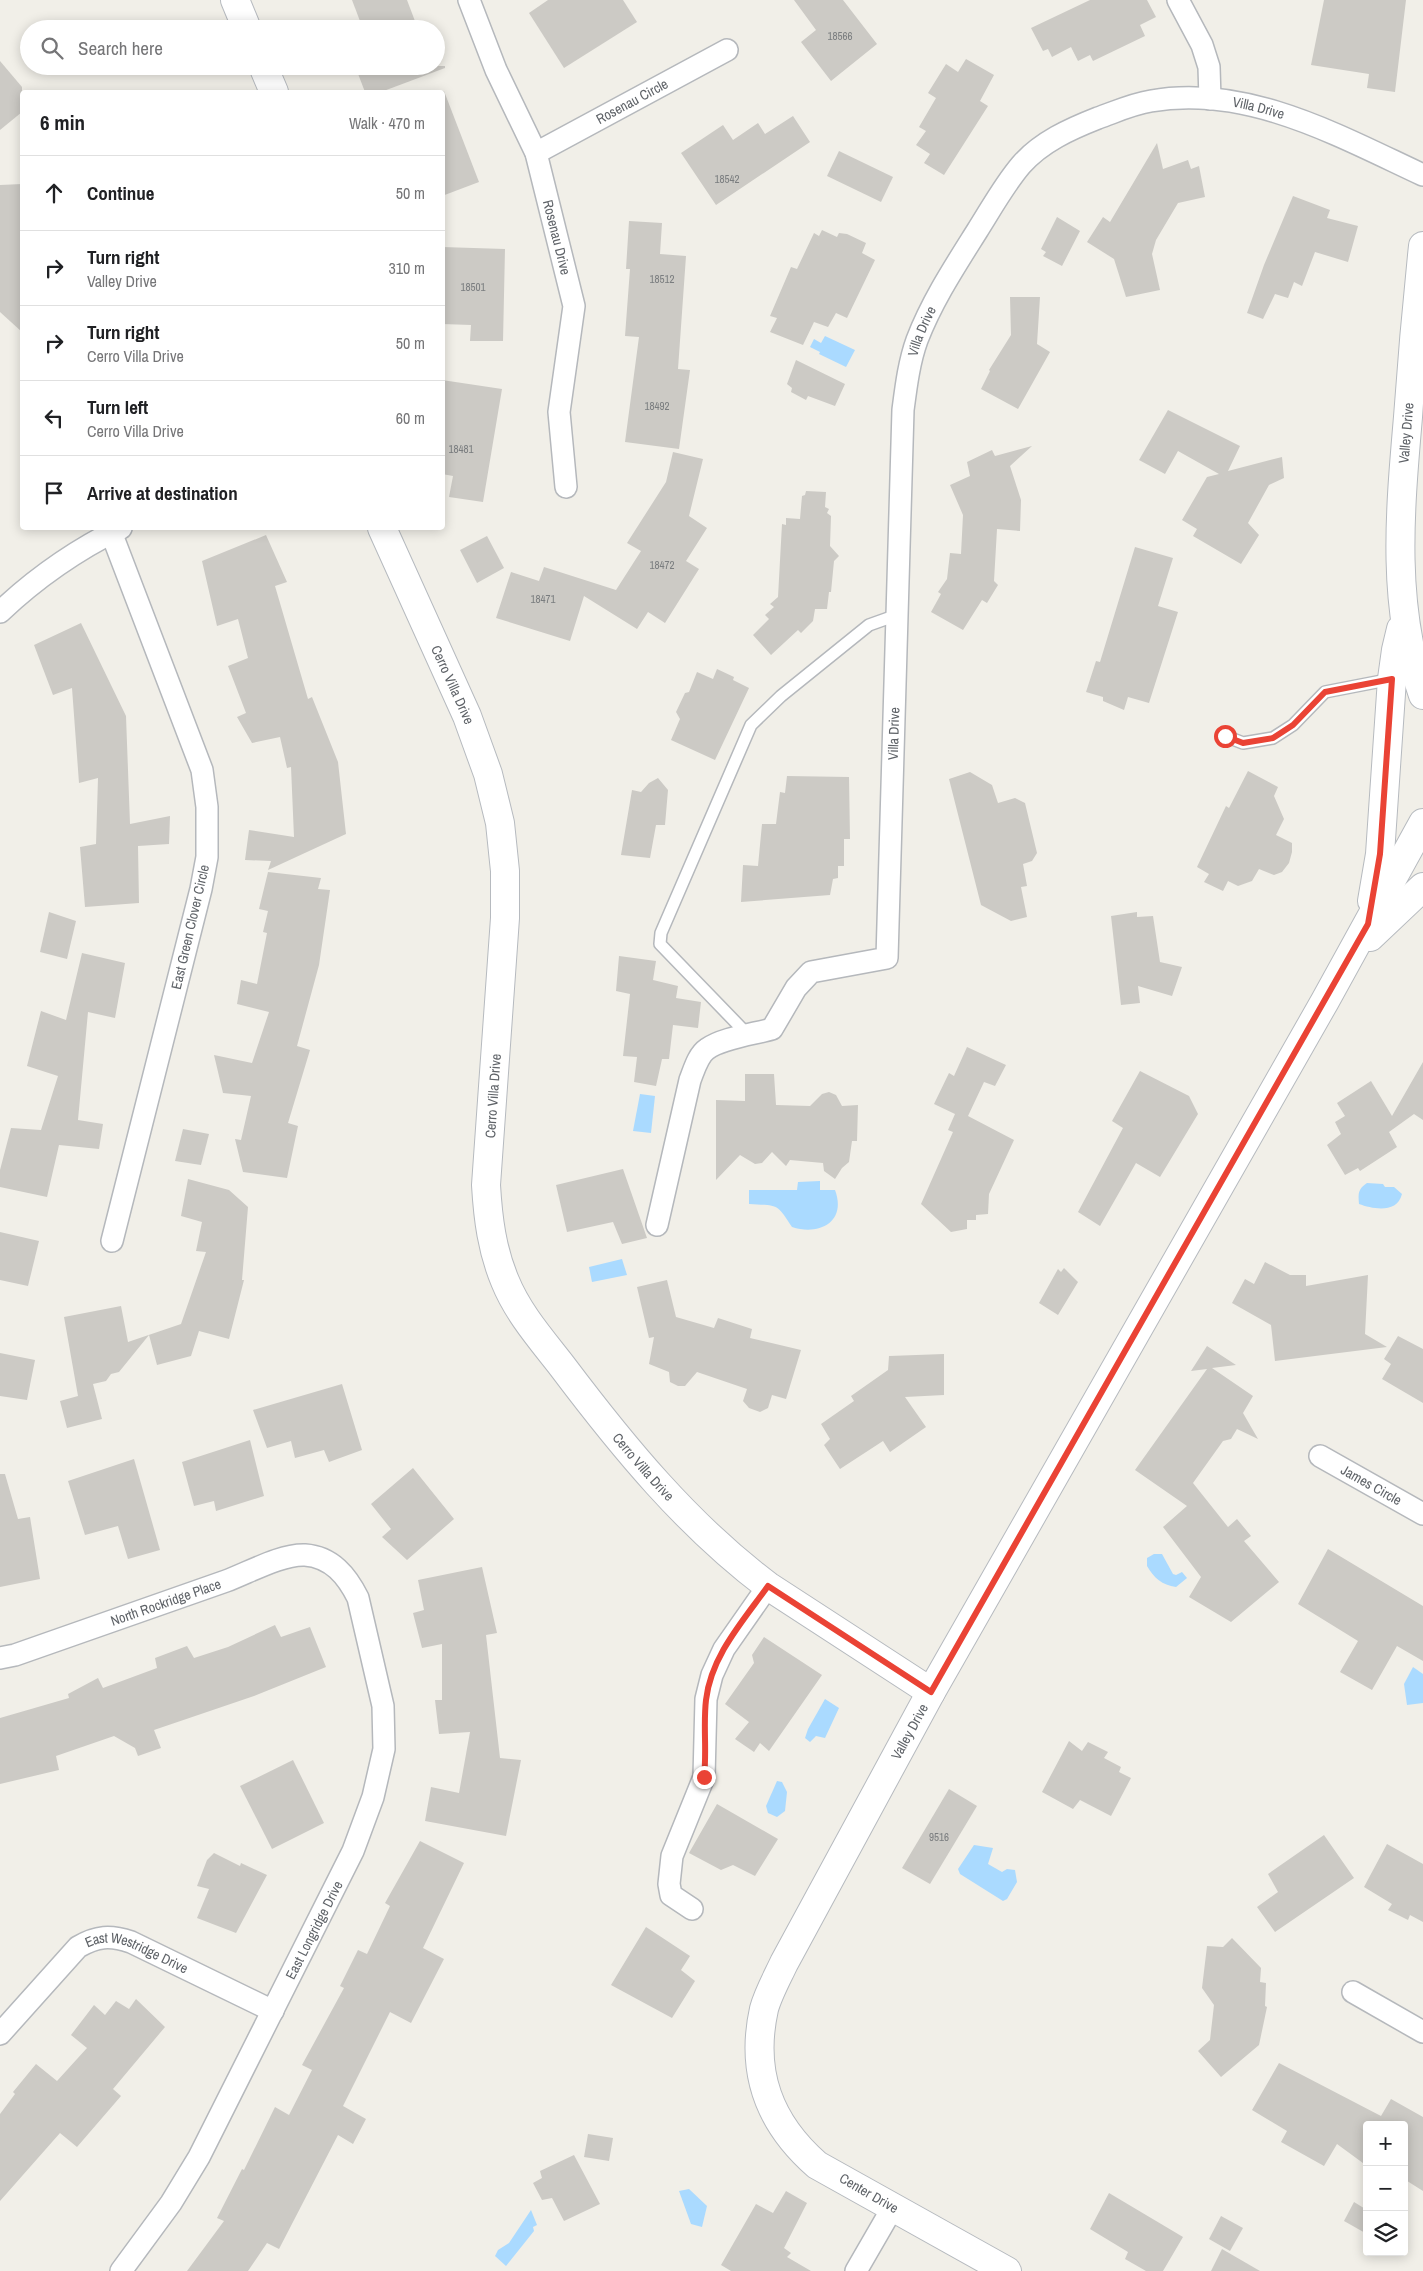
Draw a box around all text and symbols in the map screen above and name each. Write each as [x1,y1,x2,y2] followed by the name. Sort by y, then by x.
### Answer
[20,20,445,75] search box
[827,29,853,43] house number: 18566
[38,34,66,62] icon: search
[78,35,163,61] text: Search here
[593,75,671,128] street label: Rosenau Circle
[1231,93,1287,123] street label: Villa Drive
[40,108,85,137] text: 6 min
[349,112,425,134] text: Walk · 470 m
[714,172,740,186] house number: 18542
[40,179,68,207] icon: ahead
[87,180,155,206] text: Continue
[396,182,425,204] text: 50 m
[539,198,575,277] street label: Rosenau Drive
[87,244,159,270] text: Turn right
[40,254,68,282] icon: right
[389,257,425,279] text: 310 m
[87,270,157,292] text: Valley Drive
[649,272,675,286] house number: 18512
[460,280,486,294] house number: 18501
[903,303,940,358] street label: Villa Drive
[87,319,159,345] text: Turn right
[40,329,68,357] icon: right
[396,332,425,354] text: 50 m
[87,345,184,367] text: Cerro Villa Drive
[87,394,148,420] text: Turn left
[644,399,670,413] house number: 18492
[1394,402,1418,464] street label: Valley Drive
[40,404,68,432] icon: left
[396,407,425,429] text: 60 m
[87,420,184,442] text: Cerro Villa Drive
[448,442,474,456] house number: 18481
[40,479,68,507] icon: arrive
[87,480,238,506] text: Arrive at destination
[649,558,675,572] house number: 18472
[530,592,556,606] house number: 18471
[427,642,478,727] street label: Cerro Villa Drive
[884,707,903,760] street label: Villa Drive
[1214,725,1237,748] route start
[167,863,213,991] street label: East Green Clover Circle
[481,1053,505,1139] street label: Cerro Villa Drive
[609,1429,678,1505] street label: Cerro Villa Drive
[1338,1461,1405,1509] street label: James Circle
[108,1575,223,1630] street label: North Rockridge Place
[887,1700,932,1763] street label: Valley Drive
[693,1766,716,1789] route end
[929,1830,949,1844] house number: 9516
[281,1878,347,1982] street label: East Longridge Drive
[82,1929,191,1977] street label: East Westridge Drive
[1363,2121,1408,2256] map controls
[1363,2121,1408,2166] button: +
[1363,2166,1408,2211] button: −
[836,2169,902,2217] street label: Center Drive
[1363,2211,1408,2256] button: layers

